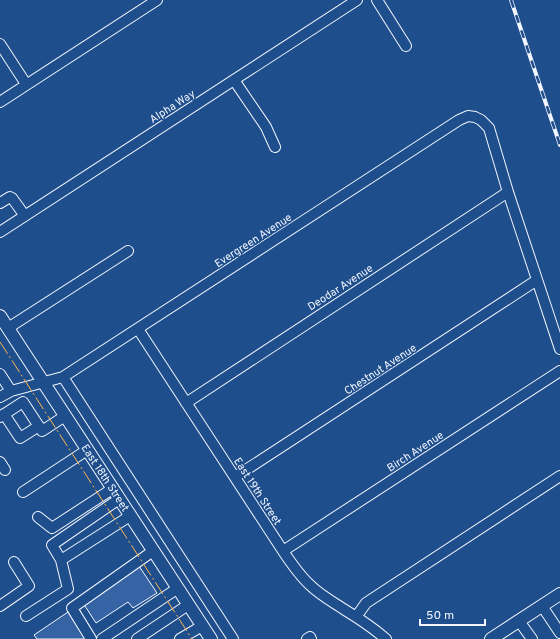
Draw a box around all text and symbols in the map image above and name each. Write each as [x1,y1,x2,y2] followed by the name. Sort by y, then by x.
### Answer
[147,87,198,127] street label: Alpha Way
[212,211,295,271] street label: Evergreen Avenue
[305,261,376,314] street label: Deodar Avenue
[342,341,419,398] street label: Chestnut Avenue
[385,428,447,475] street label: Birch Avenue
[78,442,132,515] street label: East 18th Street
[230,455,284,528] street label: East 19th Street
[420,601,485,627] scale bar
[426,608,454,624] text: 50 m

